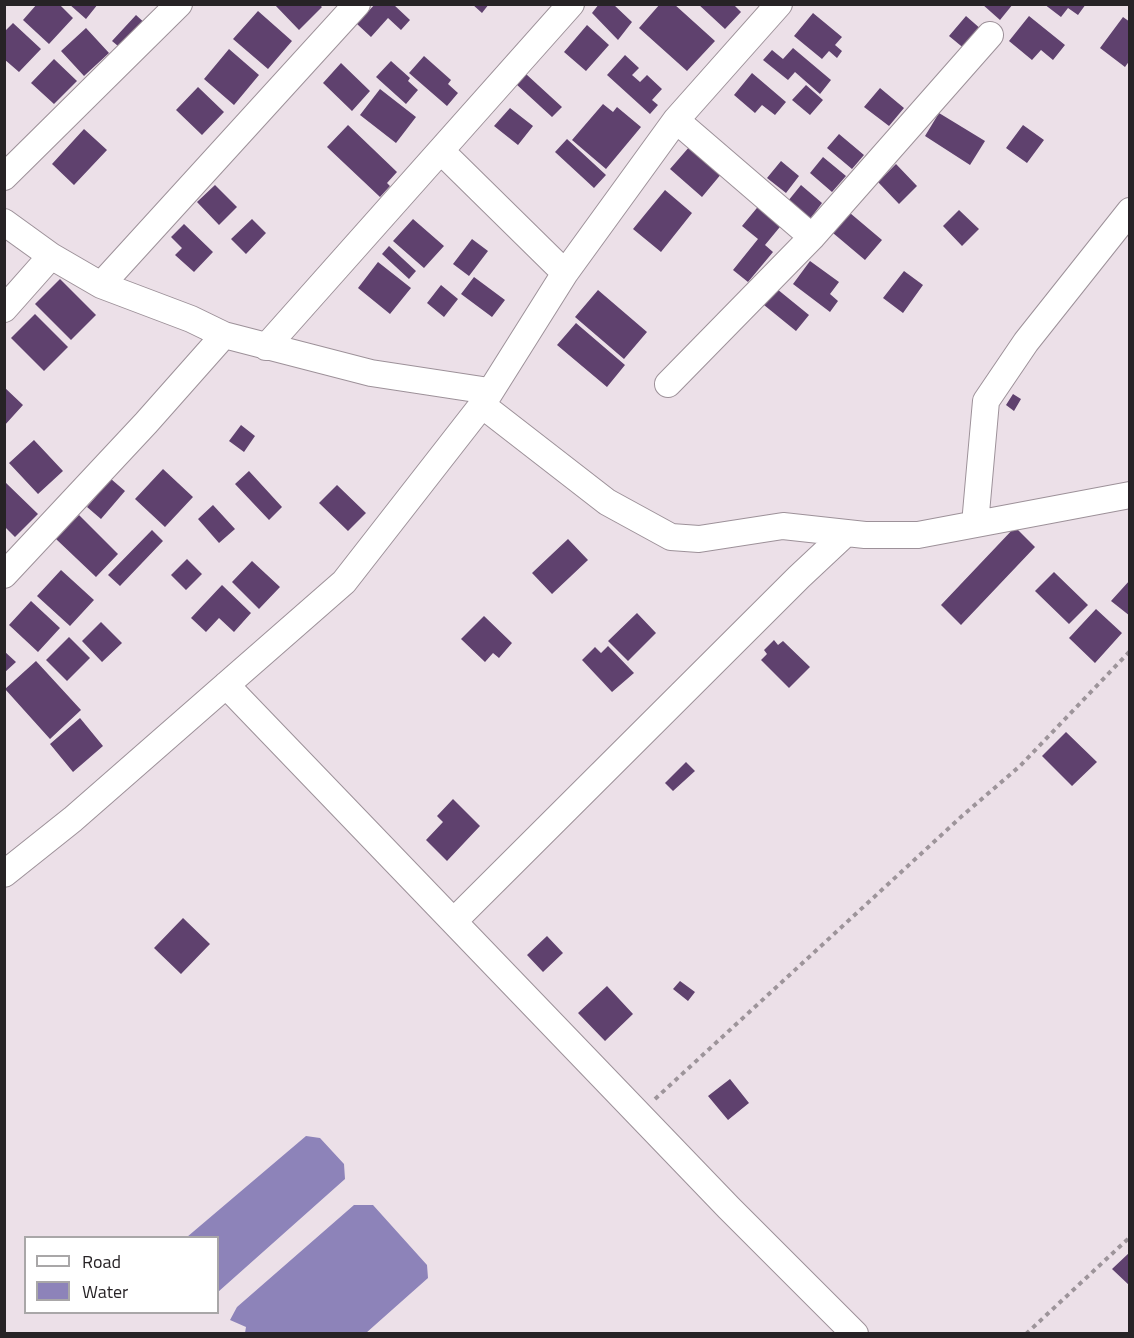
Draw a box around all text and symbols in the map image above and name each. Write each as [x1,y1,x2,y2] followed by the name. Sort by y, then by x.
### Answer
[24,1236,219,1314] legend
[82,1248,121,1275] text: Road
[82,1278,128,1305] text: Water

